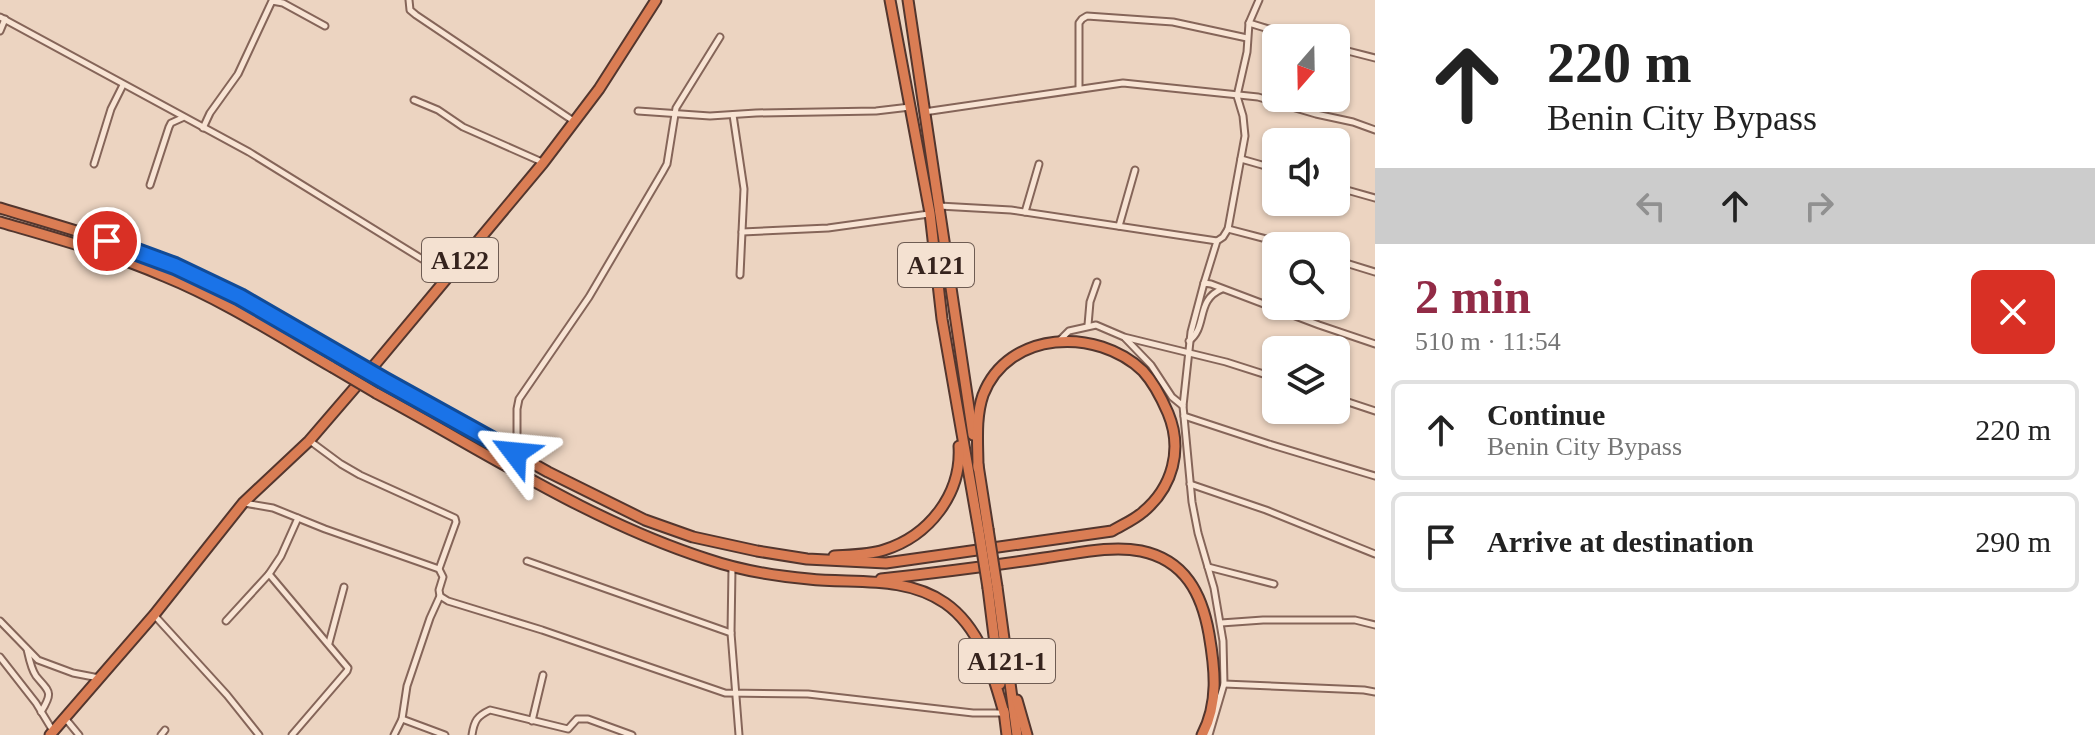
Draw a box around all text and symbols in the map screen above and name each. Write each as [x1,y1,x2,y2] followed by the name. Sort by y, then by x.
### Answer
[1262,24,1350,112] north arrow
[1262,24,1350,424] map controls
[1415,32,1519,136] icon: ahead
[1547,32,1692,94] text: 220 m
[1547,98,1817,138] text: Benin City Bypass
[1262,128,1350,216] button: sound
[1629,184,1673,228] icon: left
[1713,184,1757,228] icon: ahead
[1797,184,1841,228] icon: right
[73,207,141,275] pin
[85,219,129,263] icon: arrive
[1262,232,1350,320] button: search
[422,238,498,282] road number: A122
[898,243,974,287] road number: A121
[1415,270,1531,323] text: 2 min
[1971,270,2055,354] button: close
[1415,327,1561,356] text: 510 m · 11:54
[1262,336,1350,424] button: layers
[1487,398,1605,431] text: Continue
[1419,408,1463,452] icon: ahead
[473,411,557,495] position arrow
[1975,413,2051,446] text: 220 m
[1487,432,1682,461] text: Benin City Bypass
[1419,520,1463,564] icon: arrive
[1487,525,1754,558] text: Arrive at destination
[1975,525,2051,558] text: 290 m
[959,639,1055,683] road number: A121-1

